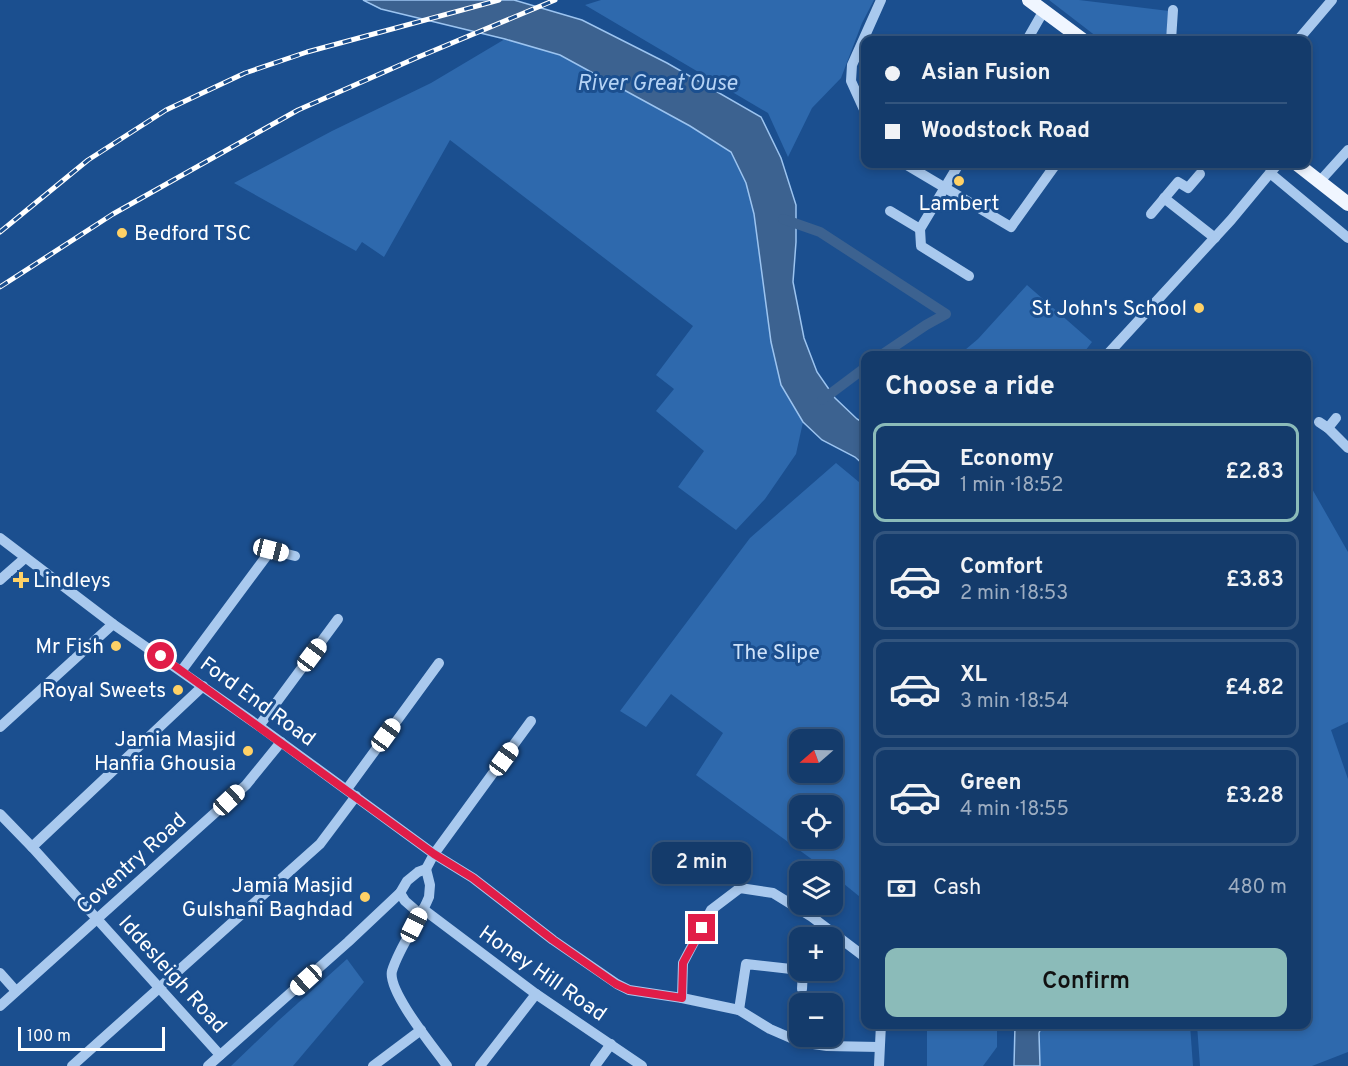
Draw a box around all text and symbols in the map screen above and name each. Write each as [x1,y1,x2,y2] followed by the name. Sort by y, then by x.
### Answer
[921,60,1051,87] text: Asian Fusion
[577,71,738,98] water label: River Great Ouse
[921,118,1090,145] text: Woodstock Road
[952,174,966,188] marker: Lambert
[919,191,999,218] place label: Lambert
[134,221,251,248] place label: Bedford TSC
[115,226,129,240] marker: Bedford TSC
[1031,296,1187,323] place label: St John's School
[1192,301,1206,315] marker: St John's School
[885,370,1055,404] text: Choose a ride
[888,446,942,500] icon: car
[960,446,1054,473] text: Economy
[1225,459,1284,486] text: £2.83
[960,473,1064,499] text: 1 min · 18:52
[251,537,291,563] car
[888,554,942,608] icon: car
[960,554,1043,581] text: Comfort
[1226,567,1284,594] text: £3.83
[33,568,111,595] place label: Lindleys
[14,573,28,587] marker: Lindleys
[960,581,1068,607] text: 2 min · 18:53
[35,634,104,661] place label: Mr Fish
[294,635,330,675] car
[109,639,123,653] marker: Mr Fish
[732,640,820,667] park label: The Slipe
[147,642,174,669] route start
[194,651,320,753] street label: Ford End Road
[888,662,942,716] icon: car
[960,662,987,689] text: XL
[1225,675,1284,702] text: £4.82
[42,678,166,705] place label: Royal Sweets
[171,683,185,697] marker: Royal Sweets
[960,689,1069,715] text: 3 min · 18:54
[368,715,404,755] car
[94,727,236,778] place label: Jamia Masjid Hanfia Ghousia
[789,729,843,783] north arrow
[789,729,843,1047] map controls
[486,739,522,779] car
[241,744,255,758] marker: Jamia Masjid Hanfia Ghousia
[888,770,942,824] icon: car
[960,770,1022,797] text: Green
[210,781,248,819] car
[1226,783,1284,810] text: £3.28
[789,795,843,849] button: locate
[960,797,1069,823] text: 4 min · 18:55
[71,808,193,921] street label: Coventry Road
[652,841,752,883] callout: 2 min
[676,850,727,876] text: 2 min
[789,861,843,915] button: layers
[885,872,918,905] icon: cash
[182,873,353,924] place label: Jamia Masjid Gulshani Baghdad
[933,875,982,902] text: Cash
[1228,875,1287,901] text: 480 m
[358,890,372,904] marker: Jamia Masjid Gulshani Baghdad
[398,905,430,945] car
[112,910,232,1040] street label: Iddesleigh Road
[688,914,715,941] route end
[473,920,611,1028] street label: Honey Hill Road
[789,927,843,981] button: +
[885,948,1287,1017] button: Confirm
[287,961,325,999] car
[789,993,843,1047] button: −
[18,1024,165,1052] scale bar
[27,1027,71,1047] text: 100 m

